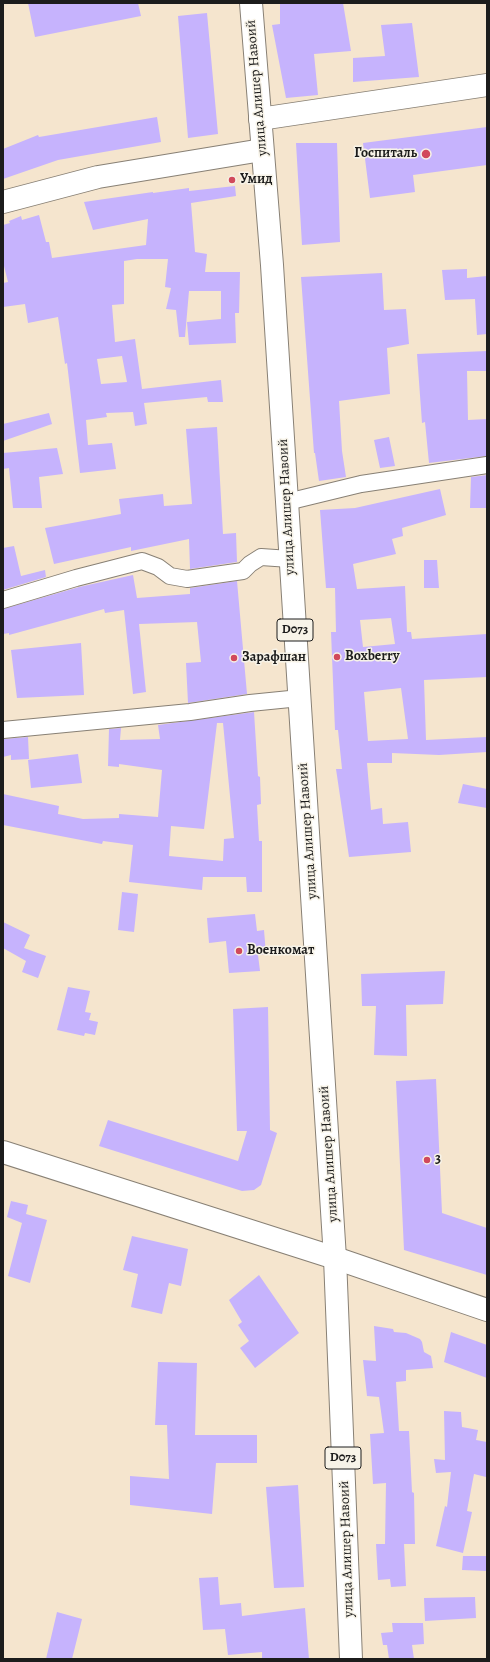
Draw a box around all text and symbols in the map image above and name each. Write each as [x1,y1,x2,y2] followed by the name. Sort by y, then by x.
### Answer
[243,19,271,157] street label: улица Алишер Навоий
[354,146,417,162] place label: Госпиталь
[420,148,432,160] marker: Госпиталь
[240,172,273,188] place label: Умид
[227,175,237,185] marker: Умид
[275,438,299,576] street label: улица Алишер Навоий
[277,619,313,641] road number: D073
[345,649,399,665] place label: Boxberry
[242,650,306,666] place label: Зарафшан
[332,652,342,662] marker: Boxberry
[229,653,239,663] marker: Зарафшан
[295,762,321,900] street label: улица Алишер Навоий
[247,943,314,959] place label: Военкомат
[234,946,244,956] marker: Военкомат
[316,1085,342,1223] street label: улица Алишер Навоий
[435,1152,441,1168] place label: 3
[422,1155,432,1165] marker: 3
[325,1447,361,1469] road number: D073
[336,1480,358,1618] street label: улица Алишер Навоий

